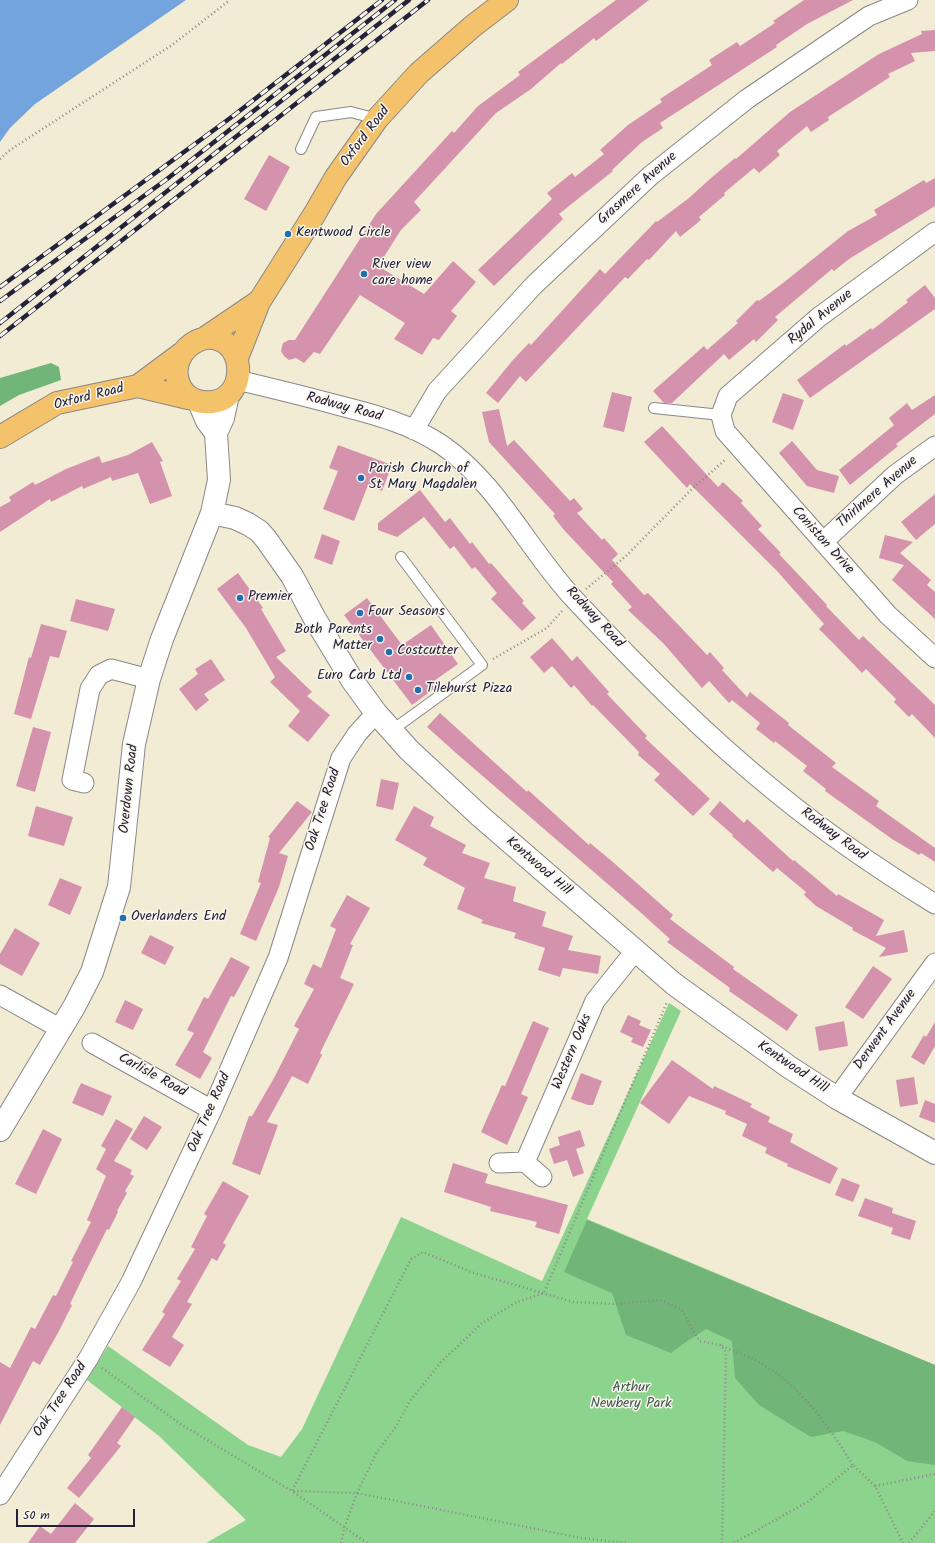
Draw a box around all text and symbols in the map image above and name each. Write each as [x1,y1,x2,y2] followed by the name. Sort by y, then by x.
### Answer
[338,103,394,171] street label: Oxford Road
[595,149,681,229] street label: Grasmere Avenue
[296,226,390,242] place label: Kentwood Circle
[283,229,293,239] marker: Kentwood Circle
[372,258,433,290] place label: River view care home
[359,269,369,279] marker: River view care home
[785,287,857,349] street label: Rydal Avenue
[52,381,126,415] street label: Oxford Road
[304,390,384,426] street label: Rodway Road
[834,453,922,533] street label: Thirlmere Avenue
[369,462,477,494] place label: Parish Church of St Mary Magdalen
[356,473,366,483] marker: Parish Church of St Mary Magdalen
[787,504,857,578] street label: Coniston Drive
[561,584,627,652] street label: Rodway Road
[248,590,292,606] place label: Premier
[235,593,245,603] marker: Premier
[368,605,445,621] place label: Four Seasons
[355,608,365,618] marker: Four Seasons
[294,623,372,656] place label: Both Parents Matter
[375,634,385,644] marker: Both Parents Matter
[397,644,458,660] place label: Costcutter
[384,647,394,657] marker: Costcutter
[317,669,401,685] place label: Euro Carb Ltd
[404,672,414,682] marker: Euro Carb Ltd
[426,682,512,698] place label: Tilehurst Pizza
[413,685,423,695] marker: Tilehurst Pizza
[117,744,143,834] street label: Overdown Road
[303,767,345,853] street label: Oak Tree Road
[797,805,869,865] street label: Rodway Road
[502,834,574,900] street label: Kentwood Hill
[131,910,226,926] place label: Overlanders End
[118,913,128,923] marker: Overlanders End
[851,986,921,1074] street label: Derwent Avenue
[550,1012,596,1092] street label: Western Oaks
[753,1038,831,1098] street label: Kentwood Hill
[115,1050,189,1102] street label: Carlisle Road
[185,1070,235,1156] street label: Oak Tree Road
[31,1359,91,1441] street label: Oak Tree Road
[590,1381,672,1414] park label: Arthur Newbery Park
[18,1501,137,1527] scale bar
[23,1506,50,1525] text: 50 m

